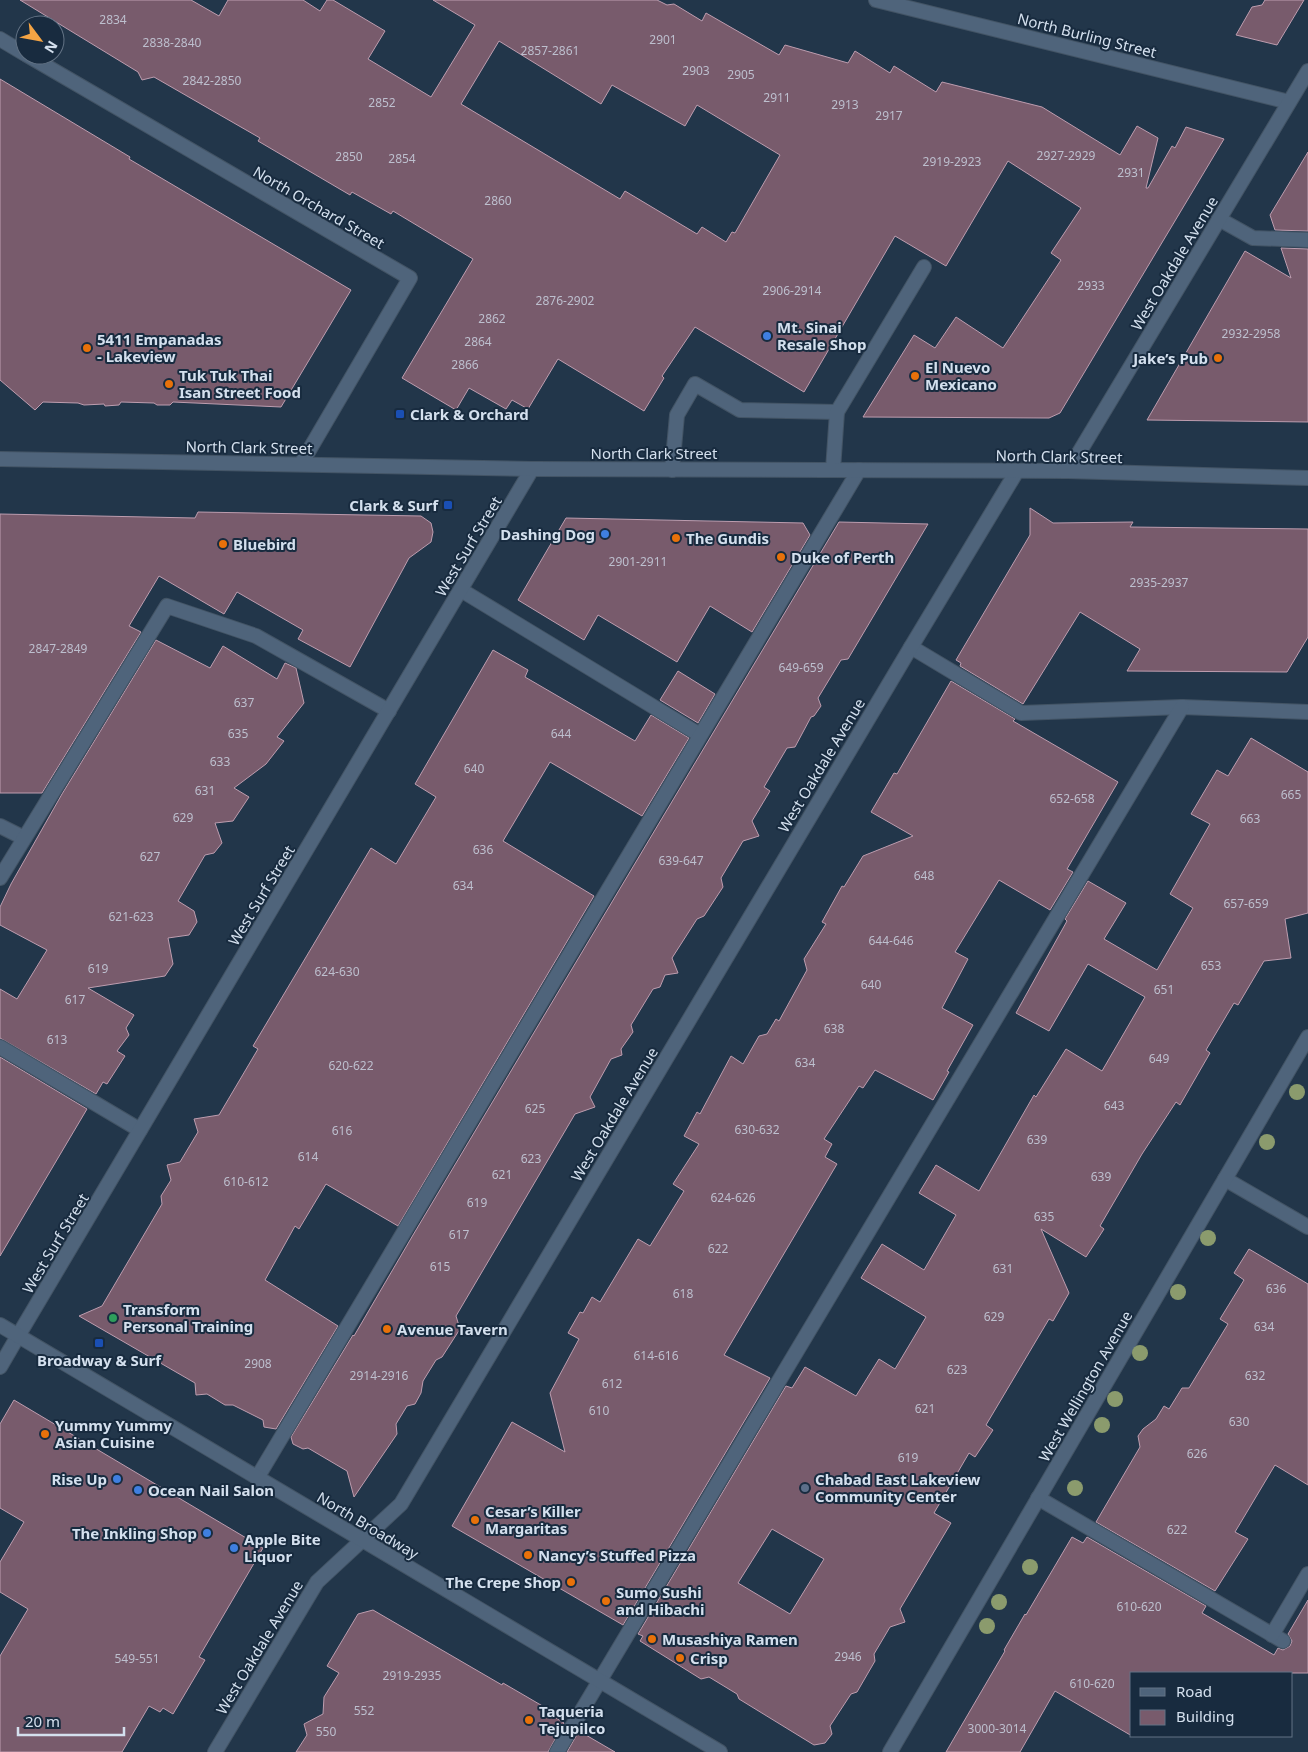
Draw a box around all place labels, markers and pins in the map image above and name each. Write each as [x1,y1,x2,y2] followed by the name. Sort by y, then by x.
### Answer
[777,317,867,354] place label: Mt. Sinai Resale Shop
[97,329,221,366] place label: 5411 Empanadas - Lakeview
[761,330,773,342] marker: Mt. Sinai Resale Shop
[81,342,93,354] marker: 5411 Empanadas - Lakeview
[1131,348,1208,368] place label: Jake’s Pub
[1212,352,1224,364] marker: Jake’s Pub
[925,357,997,394] place label: El Nuevo Mexicano
[179,365,301,402] place label: Tuk Tuk Thai Isan Street Food
[909,370,921,382] marker: El Nuevo Mexicano
[163,378,175,390] marker: Tuk Tuk Thai Isan Street Food
[410,404,529,424] place label: Clark & Orchard
[394,408,406,420] marker: Clark & Orchard
[349,495,439,515] place label: Clark & Surf
[442,499,454,511] marker: Clark & Surf
[500,524,595,544] place label: Dashing Dog
[599,528,611,540] marker: Dashing Dog
[686,528,769,548] place label: The Gundis
[670,532,682,544] marker: The Gundis
[233,534,296,554] place label: Bluebird
[217,538,229,550] marker: Bluebird
[791,547,894,567] place label: Duke of Perth
[775,551,787,563] marker: Duke of Perth
[123,1299,253,1336] place label: Transform Personal Training
[107,1312,119,1324] marker: Transform Personal Training
[397,1319,508,1339] place label: Avenue Tavern
[381,1323,393,1335] marker: Avenue Tavern
[93,1337,105,1349] marker: Broadway & Surf
[37,1350,162,1370] place label: Broadway & Surf
[55,1415,172,1452] place label: Yummy Yummy Asian Cuisine
[39,1428,51,1440] marker: Yummy Yummy Asian Cuisine
[51,1469,107,1489] place label: Rise Up
[815,1469,981,1506] place label: Chabad East Lakeview Community Center
[111,1473,123,1485] marker: Rise Up
[148,1480,274,1500] place label: Ocean Nail Salon
[799,1482,811,1494] marker: Chabad East Lakeview Community Center
[132,1484,144,1496] marker: Ocean Nail Salon
[485,1501,581,1538] place label: Cesar’s Killer Margaritas
[469,1514,481,1526] marker: Cesar’s Killer Margaritas
[72,1523,197,1543] place label: The Inkling Shop
[201,1527,213,1539] marker: The Inkling Shop
[244,1529,321,1566] place label: Apple Bite Liquor
[228,1542,240,1554] marker: Apple Bite Liquor
[538,1545,696,1565] place label: Nancy’s Stuffed Pizza
[522,1549,534,1561] marker: Nancy’s Stuffed Pizza
[446,1572,561,1592] place label: The Crepe Shop
[565,1576,577,1588] marker: The Crepe Shop
[616,1582,705,1619] place label: Sumo Sushi and Hibachi
[600,1595,612,1607] marker: Sumo Sushi and Hibachi
[662,1629,798,1649] place label: Musashiya Ramen
[646,1633,658,1645] marker: Musashiya Ramen
[690,1648,728,1668] place label: Crisp
[674,1652,686,1664] marker: Crisp
[539,1701,605,1738] place label: Taqueria Tejupilco
[523,1714,535,1726] marker: Taqueria Tejupilco

